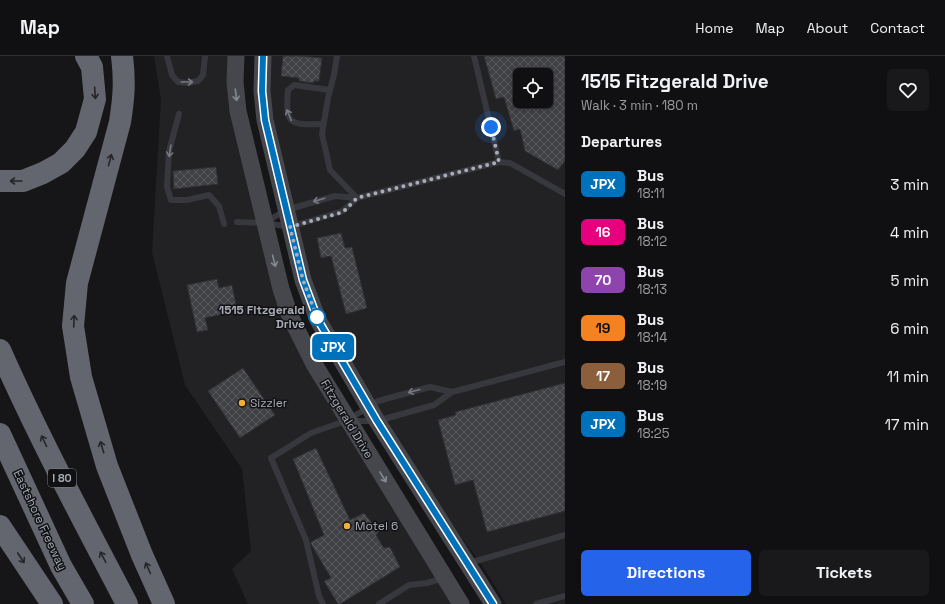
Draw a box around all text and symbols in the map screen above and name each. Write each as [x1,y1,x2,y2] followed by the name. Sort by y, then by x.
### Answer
[20,15,60,40] text: Map
[695,19,733,37] text: Home
[755,19,785,37] text: Map
[807,19,848,37] text: About
[870,19,925,37] text: Contact
[513,68,553,108] map controls
[513,68,553,108] button: locate
[581,69,769,94] text: 1515 Fitzgerald Drive
[887,69,929,111] button: heart
[181,78,194,86] one-way arrow
[91,86,98,99] one-way arrow
[233,88,240,101] one-way arrow
[581,97,698,114] text: Walk · 3 min · 180 m
[285,109,292,121] one-way arrow
[481,117,501,137] your location
[581,132,662,151] text: Departures
[166,145,174,158] one-way arrow
[107,154,114,167] one-way arrow
[637,166,664,185] text: Bus
[590,175,616,193] text: JPX
[890,175,929,194] text: 3 min
[10,177,23,185] one-way arrow
[637,185,665,202] text: 18:11
[312,197,325,204] one-way arrow
[637,214,664,233] text: Bus
[596,223,610,241] text: 16
[890,223,929,242] text: 4 min
[637,233,667,250] text: 18:12
[271,254,278,267] one-way arrow
[637,262,664,281] text: Bus
[595,271,611,289] text: 70
[890,271,929,290] text: 5 min
[637,281,667,298] text: 18:13
[219,302,305,332] place label: 1515 Fitzgerald Drive
[308,308,326,326] marker: 1515 Fitzgerald Drive
[637,310,664,329] text: Bus
[70,315,78,328] one-way arrow
[596,319,610,337] text: 19
[890,319,929,338] text: 6 min
[637,329,667,346] text: 18:14
[310,334,356,360] line badge: JPX
[320,338,346,356] text: JPX
[637,358,664,377] text: Bus
[596,367,610,385] text: 17
[887,367,929,386] text: 11 min
[317,377,377,461] street label: Fitzgerald Drive
[637,377,667,394] text: 18:19
[408,388,421,396] one-way arrow
[250,395,288,411] place label: Sizzler
[237,398,247,408] marker: Sizzler
[637,406,664,425] text: Bus
[590,415,616,433] text: JPX
[885,415,929,434] text: 17 min
[637,425,669,442] text: 18:25
[40,435,47,447] one-way arrow
[98,441,105,454] one-way arrow
[10,467,70,573] street label: Eastshore Freeway
[48,469,76,487] road number: I 80
[379,471,387,482] one-way arrow
[355,518,398,534] place label: Motel 6
[342,521,352,531] marker: Motel 6
[581,550,751,596] button: Directions
[759,550,929,596] button: Tickets
[98,551,106,563] one-way arrow
[17,552,25,563] one-way arrow
[144,563,151,575] one-way arrow

